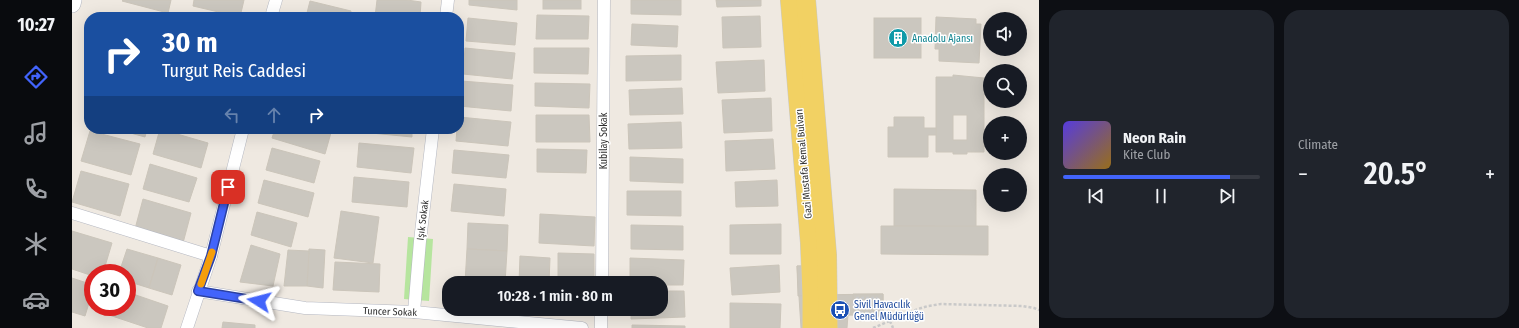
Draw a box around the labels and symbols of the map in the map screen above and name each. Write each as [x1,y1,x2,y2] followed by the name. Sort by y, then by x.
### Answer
[887,27,909,49] building icon: Anadolu Ajansı
[912,33,973,45] place label: Anadolu Ajansı
[793,108,815,219] street label: Gazi Mustafa Kemal Bulvarı
[598,112,610,169] street label: Kubilay Sokak
[211,170,245,204] pin
[415,199,431,241] street label: Işık Sokak
[84,264,136,316] speed limit sign: 30
[238,280,280,322] position arrow
[829,299,851,321] bus stop icon: Sivil Havacılık Genel Müdürlüğü
[854,299,924,323] place label: Sivil Havacılık Genel Müdürlüğü
[363,305,417,319] street label: Tuncer Sokak

